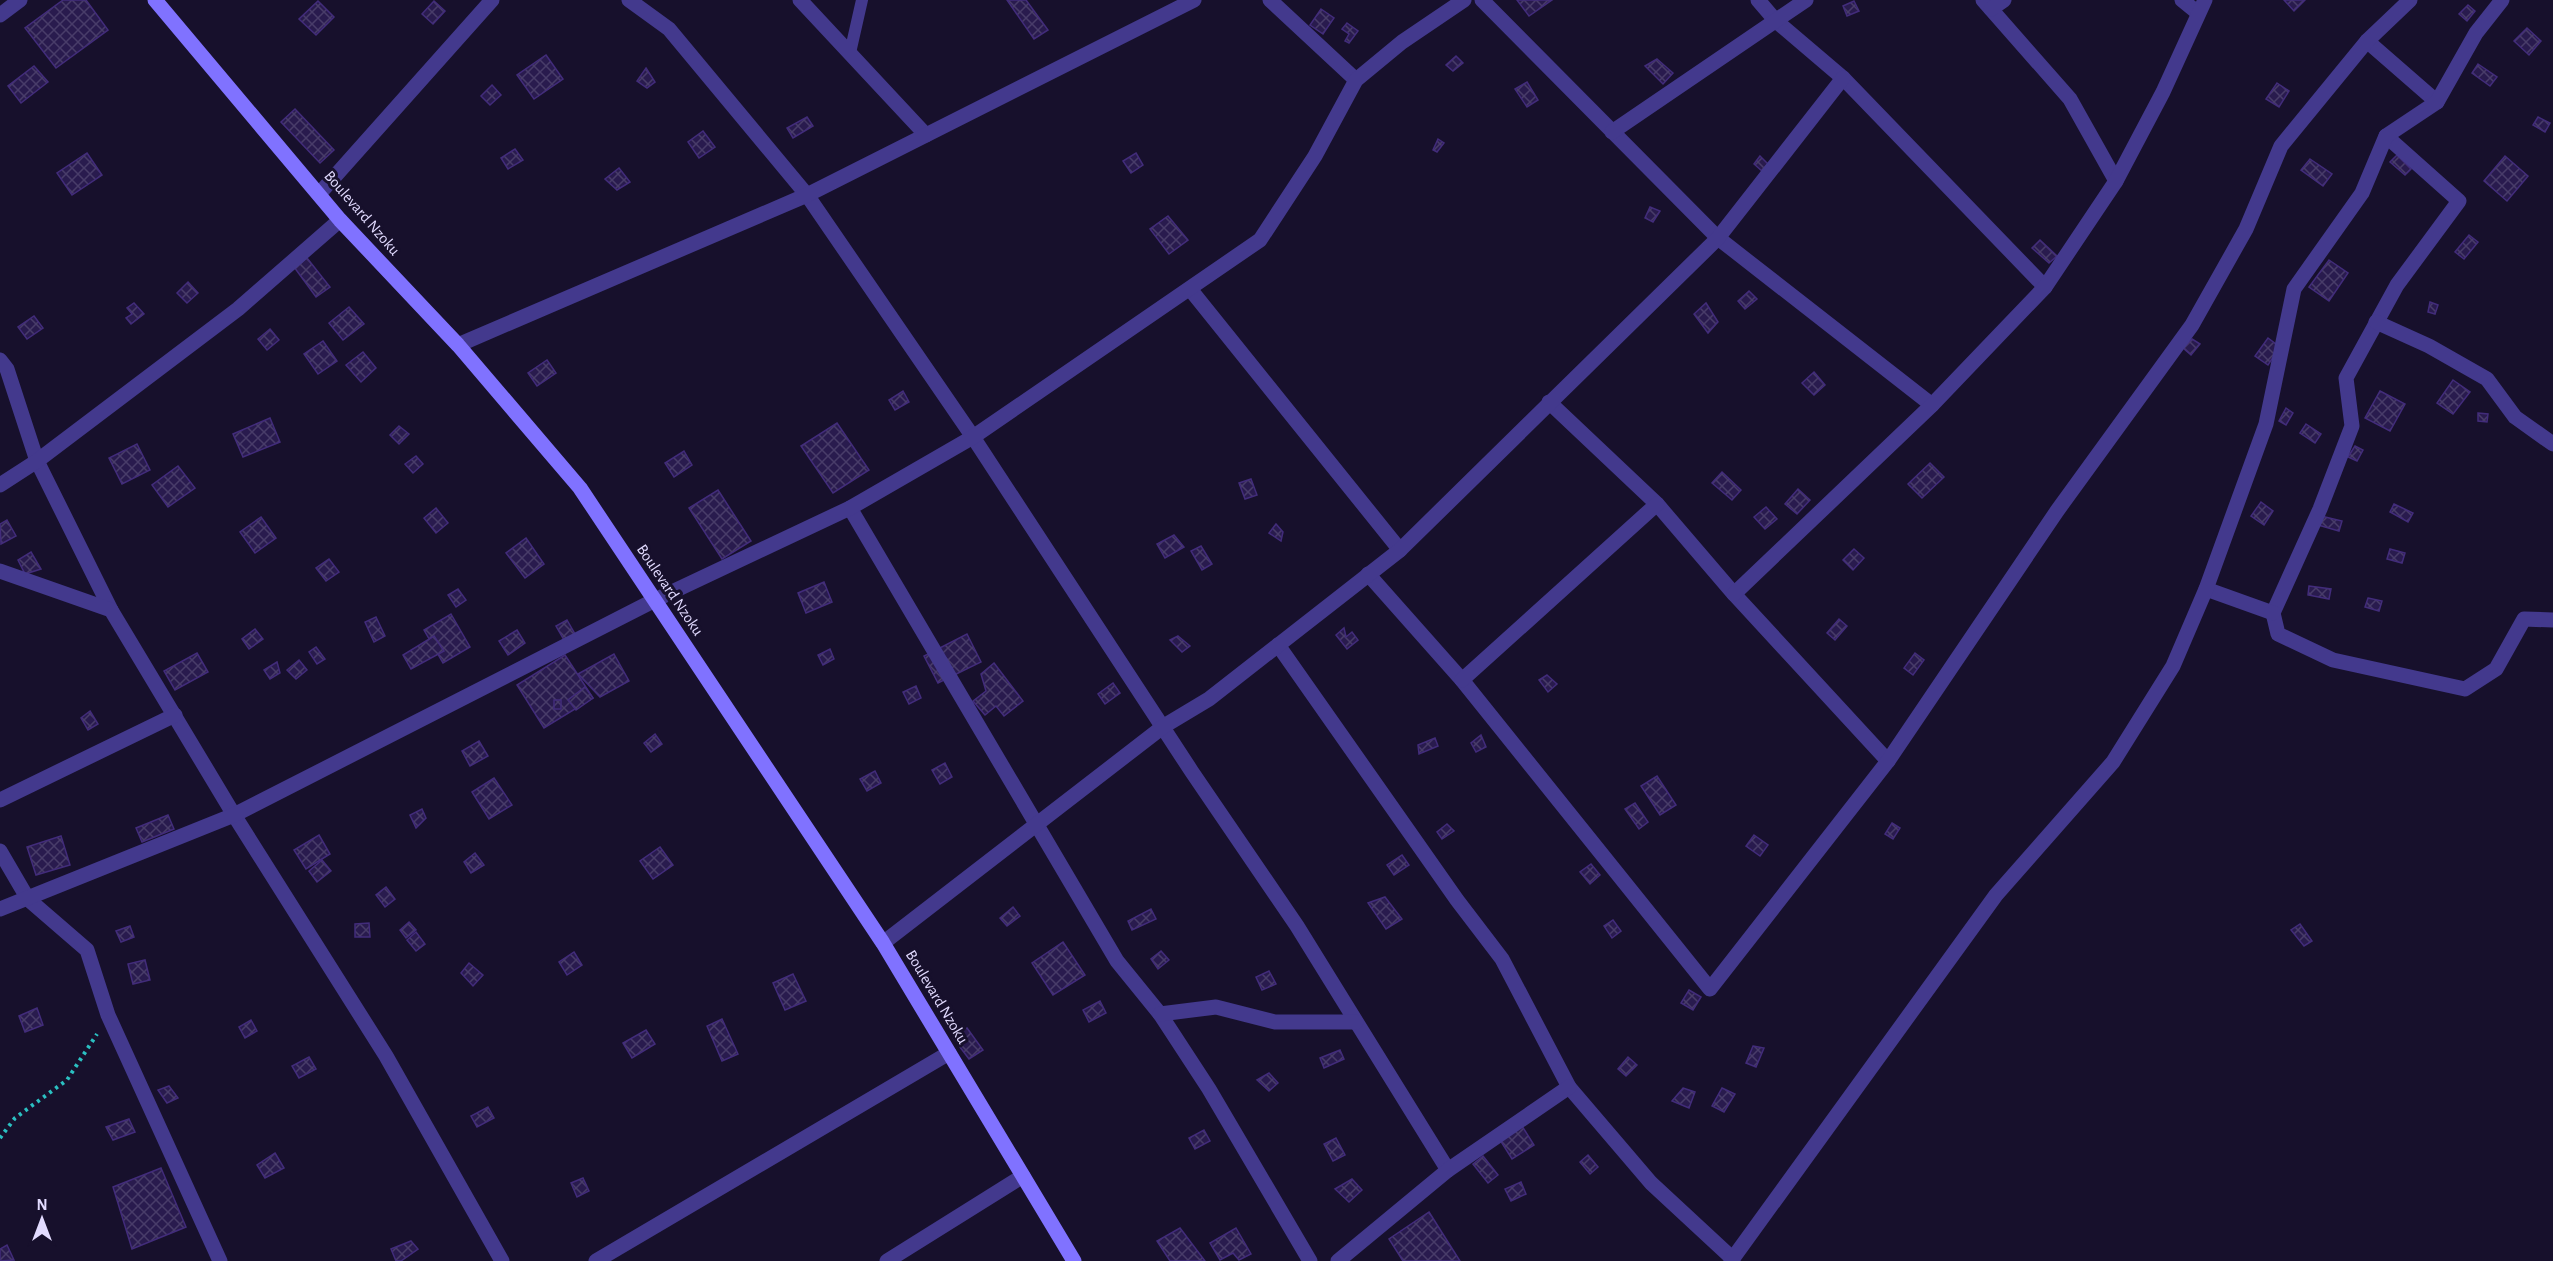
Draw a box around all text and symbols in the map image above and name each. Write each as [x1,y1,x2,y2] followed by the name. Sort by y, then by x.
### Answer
[321,168,403,258] street label: Boulevard Nzoku
[634,541,706,639] street label: Boulevard Nzoku
[903,947,971,1047] street label: Boulevard Nzoku
[12,1189,72,1249] north arrow
[36,1197,48,1213] text: N

